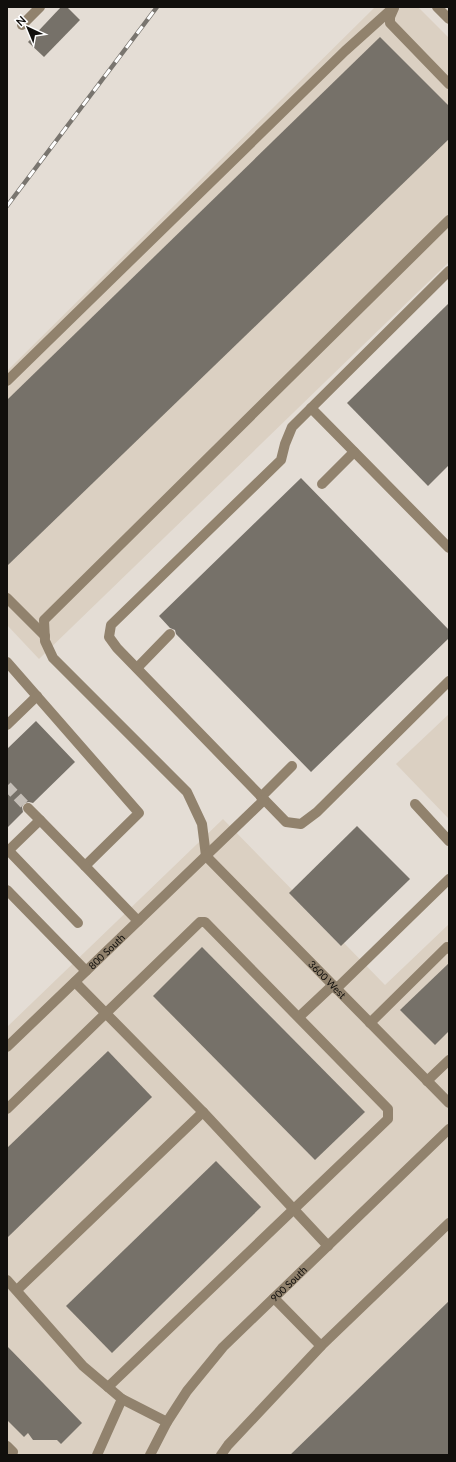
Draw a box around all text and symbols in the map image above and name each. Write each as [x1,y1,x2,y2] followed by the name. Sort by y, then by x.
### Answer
[8,8,48,48] north arrow
[13,13,28,28] text: N
[86,931,127,972] street label: 800 South
[306,958,349,1001] street label: 3600 West
[268,1263,309,1304] street label: 900 South

